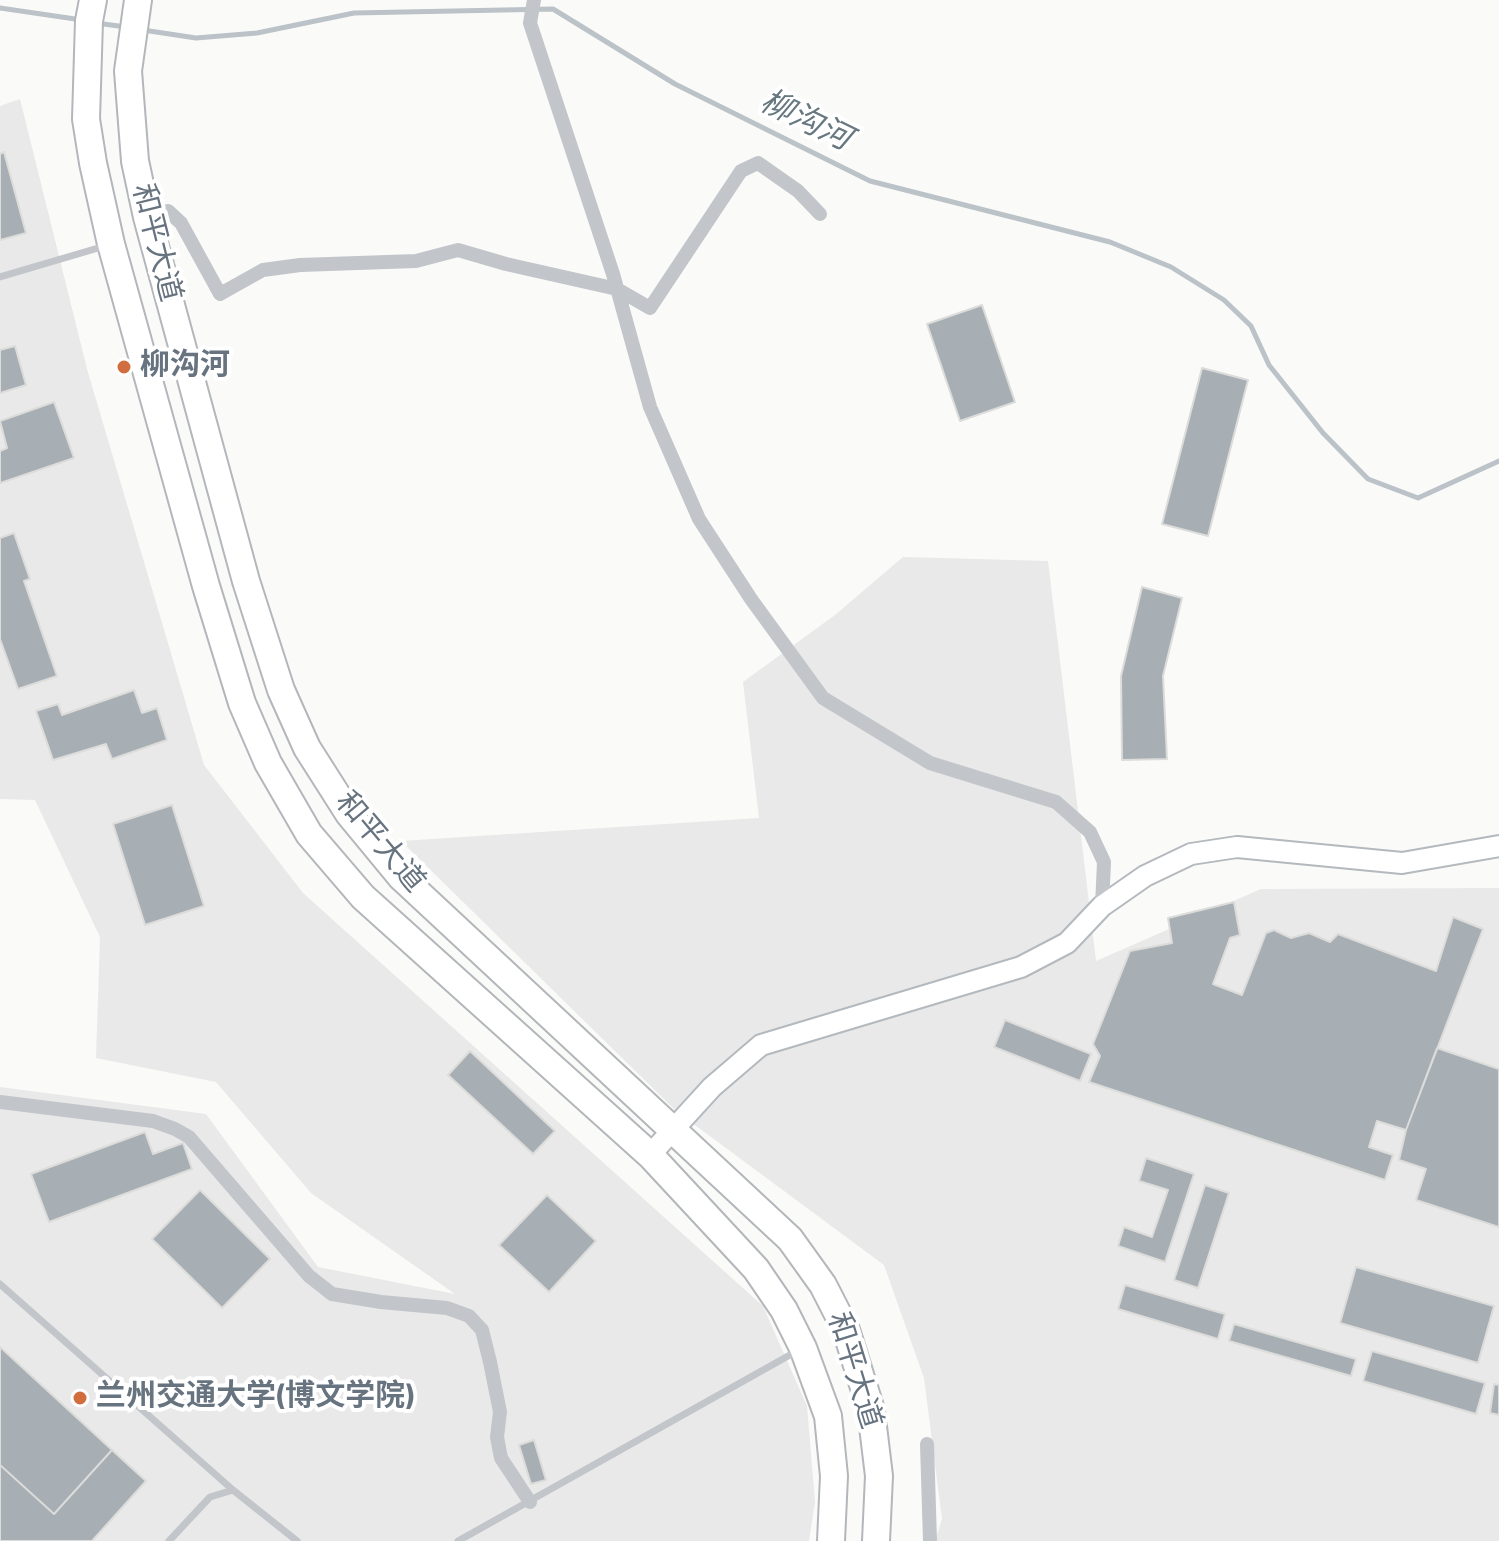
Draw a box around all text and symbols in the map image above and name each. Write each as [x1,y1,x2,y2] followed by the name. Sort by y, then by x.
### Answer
[753,84,857,160] water label: 柳沟河
[123,180,187,306] street label: 和平大道
[140,349,230,385] place label: 柳沟河
[115,358,133,376] marker: 柳沟河
[327,785,431,901] street label: 和平大道
[818,1308,888,1434] street label: 和平大道
[96,1380,414,1416] place label: 兰州交通大学(博文学院)
[71,1389,89,1407] marker: 兰州交通大学(博文学院)

